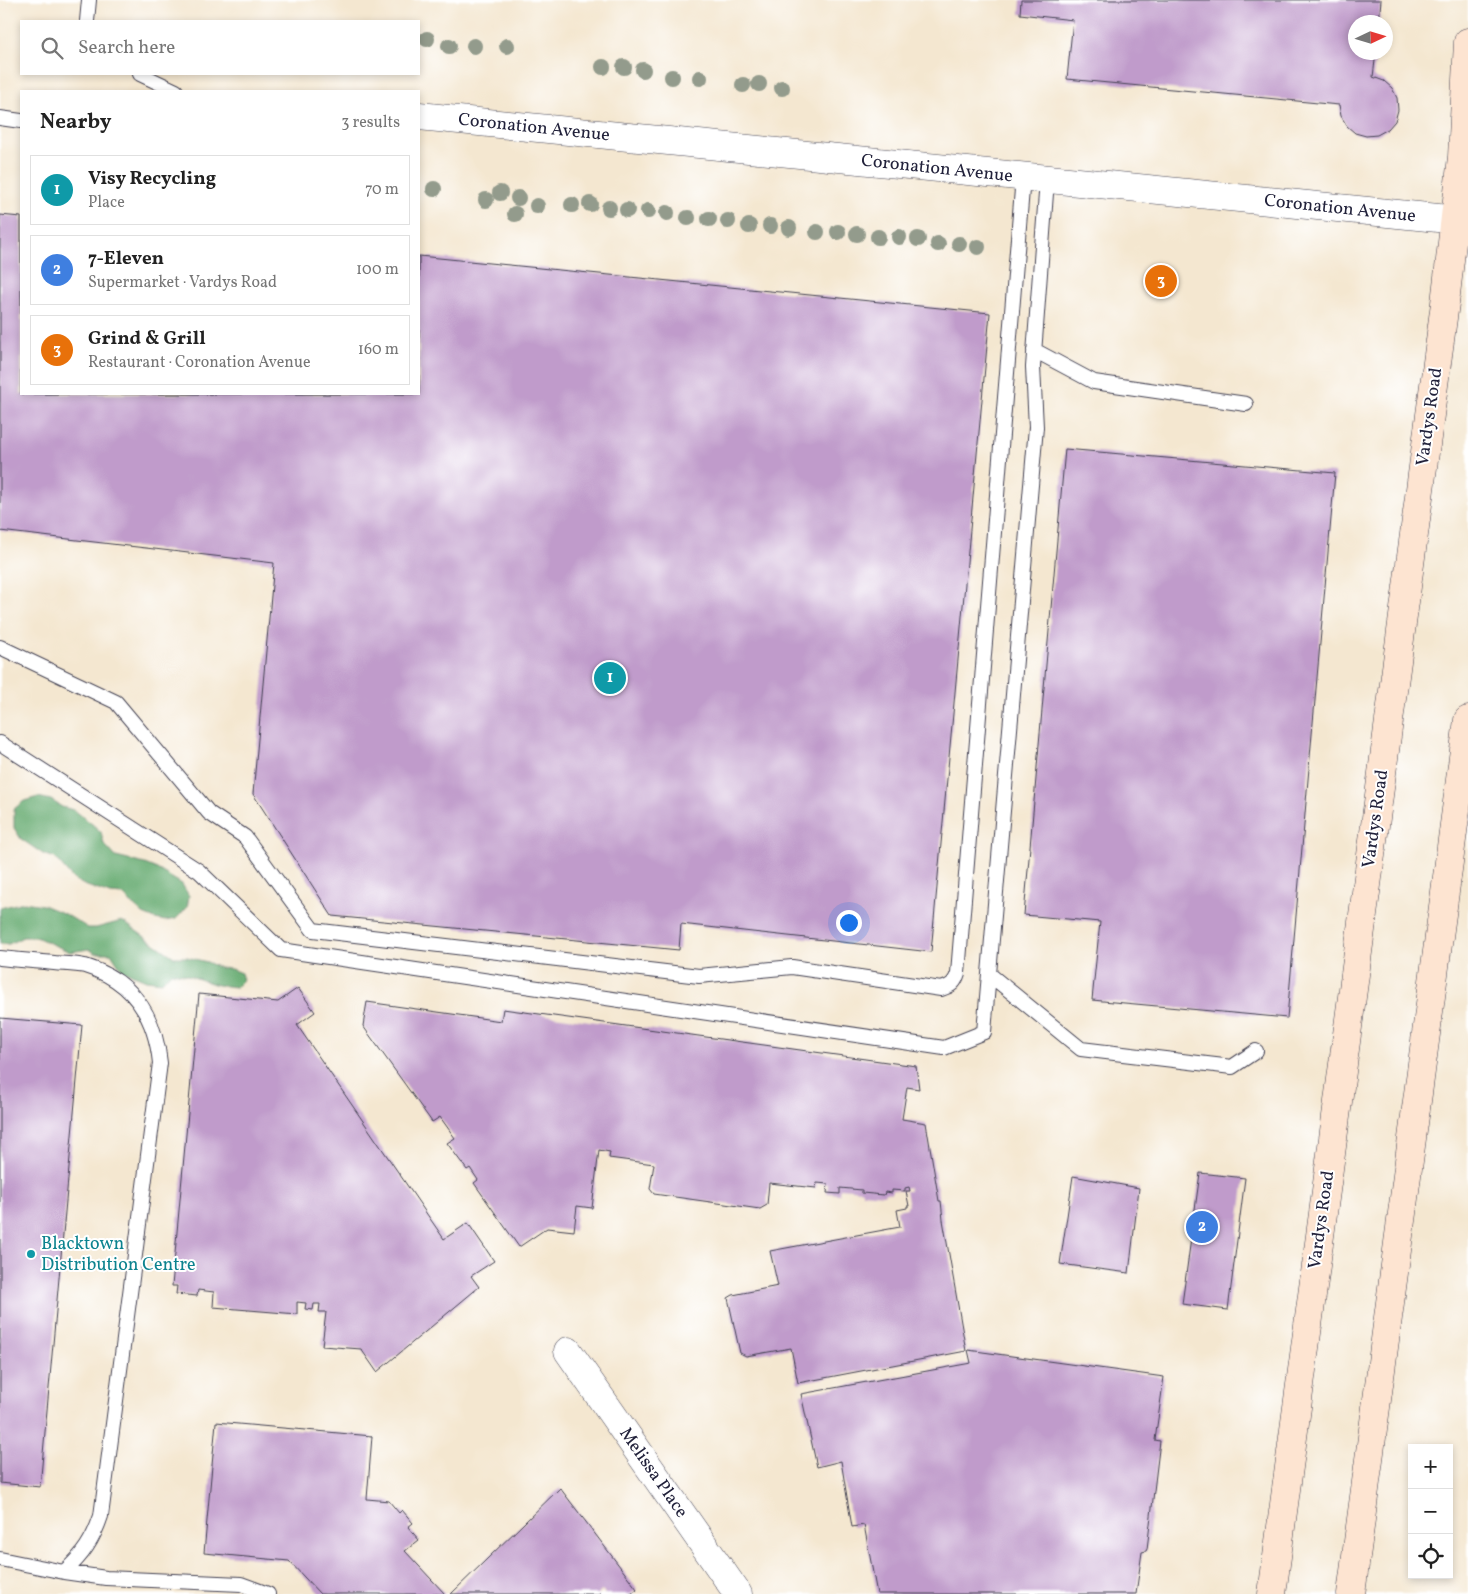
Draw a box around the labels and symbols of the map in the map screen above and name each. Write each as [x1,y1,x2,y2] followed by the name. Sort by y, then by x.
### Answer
[1348,15,1393,60] north arrow
[457,108,611,148] street label: Coronation Avenue
[860,149,1014,189] street label: Coronation Avenue
[1263,189,1417,229] street label: Coronation Avenue
[1145,262,1177,300] pin: 3
[1411,366,1449,468] street label: Vardys Road
[594,659,626,697] pin: 1
[1357,768,1395,870] street label: Vardys Road
[836,910,862,936] your location
[1303,1169,1341,1271] street label: Vardys Road
[1186,1208,1218,1246] pin: 2
[41,1232,196,1278] place label: Blacktown Distribution Centre
[25,1248,37,1260] marker: Blacktown Distribution Centre
[613,1423,693,1523] street label: Melissa Place

